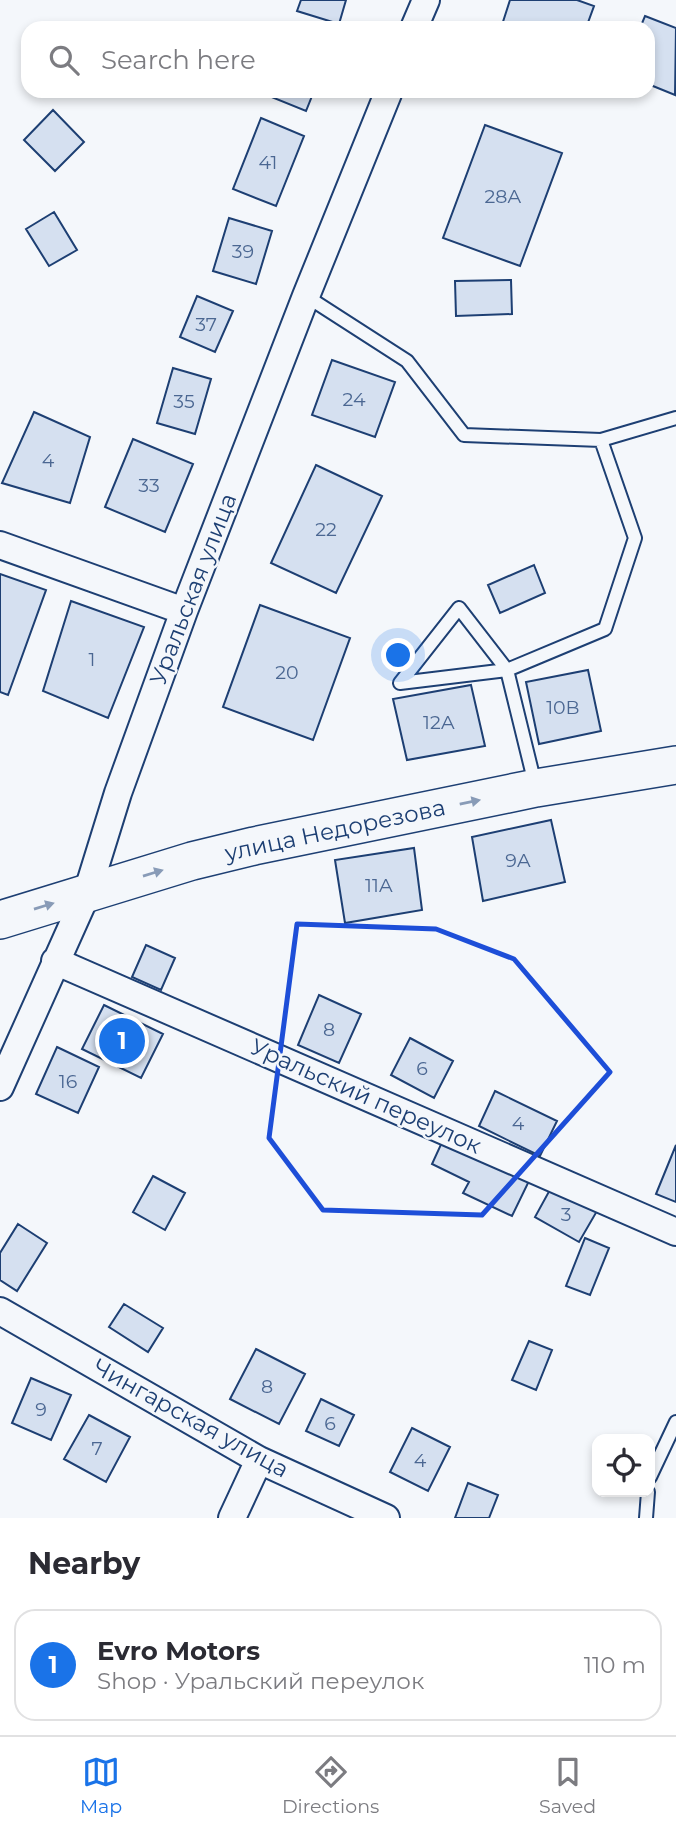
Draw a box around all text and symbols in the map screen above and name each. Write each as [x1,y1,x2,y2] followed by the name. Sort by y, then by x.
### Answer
[21,21,655,98] search box
[45,41,83,79] icon: search
[101,44,256,76] text: Search here
[259,151,277,174] house number: 41
[485,185,521,208] house number: 28А
[232,240,254,263] house number: 39
[195,313,217,336] house number: 37
[343,388,366,411] house number: 24
[173,390,195,413] house number: 35
[42,449,55,472] house number: 4
[138,474,160,497] house number: 33
[144,489,242,689] street label: Уральская улица
[315,518,337,541] house number: 22
[381,638,415,672] your location
[89,648,95,671] house number: 1
[275,661,299,684] house number: 20
[546,696,580,719] house number: 10В
[423,711,455,734] house number: 12А
[221,793,448,867] street label: улица Недорезова
[459,796,481,807] one-way arrow
[505,849,531,872] house number: 9А
[142,867,163,877] one-way arrow
[365,874,393,897] house number: 11А
[33,901,54,911] one-way arrow
[99,1015,145,1067] pin: 1
[323,1018,335,1041] house number: 8
[246,1032,486,1160] street label: Уральский переулок
[416,1057,428,1080] house number: 6
[59,1070,77,1093] house number: 16
[512,1112,525,1135] house number: 4
[561,1203,571,1226] house number: 3
[88,1353,294,1483] street label: Чингарская улица
[261,1375,273,1398] house number: 8
[35,1398,47,1421] house number: 9
[324,1412,336,1435] house number: 6
[592,1434,655,1497] map controls
[592,1434,655,1497] button: locate
[91,1437,103,1460] house number: 7
[414,1449,427,1472] house number: 4
[28,1545,140,1582] text: Nearby
[97,1635,260,1667] text: Evro Motors
[48,1651,58,1679] text: 1
[584,1651,646,1679] text: 110 m
[97,1667,424,1695] text: Shop · Уральский переулок
[80,1753,122,1818] tab: Map
[282,1753,379,1818] tab: Directions
[539,1753,596,1818] tab: Saved

